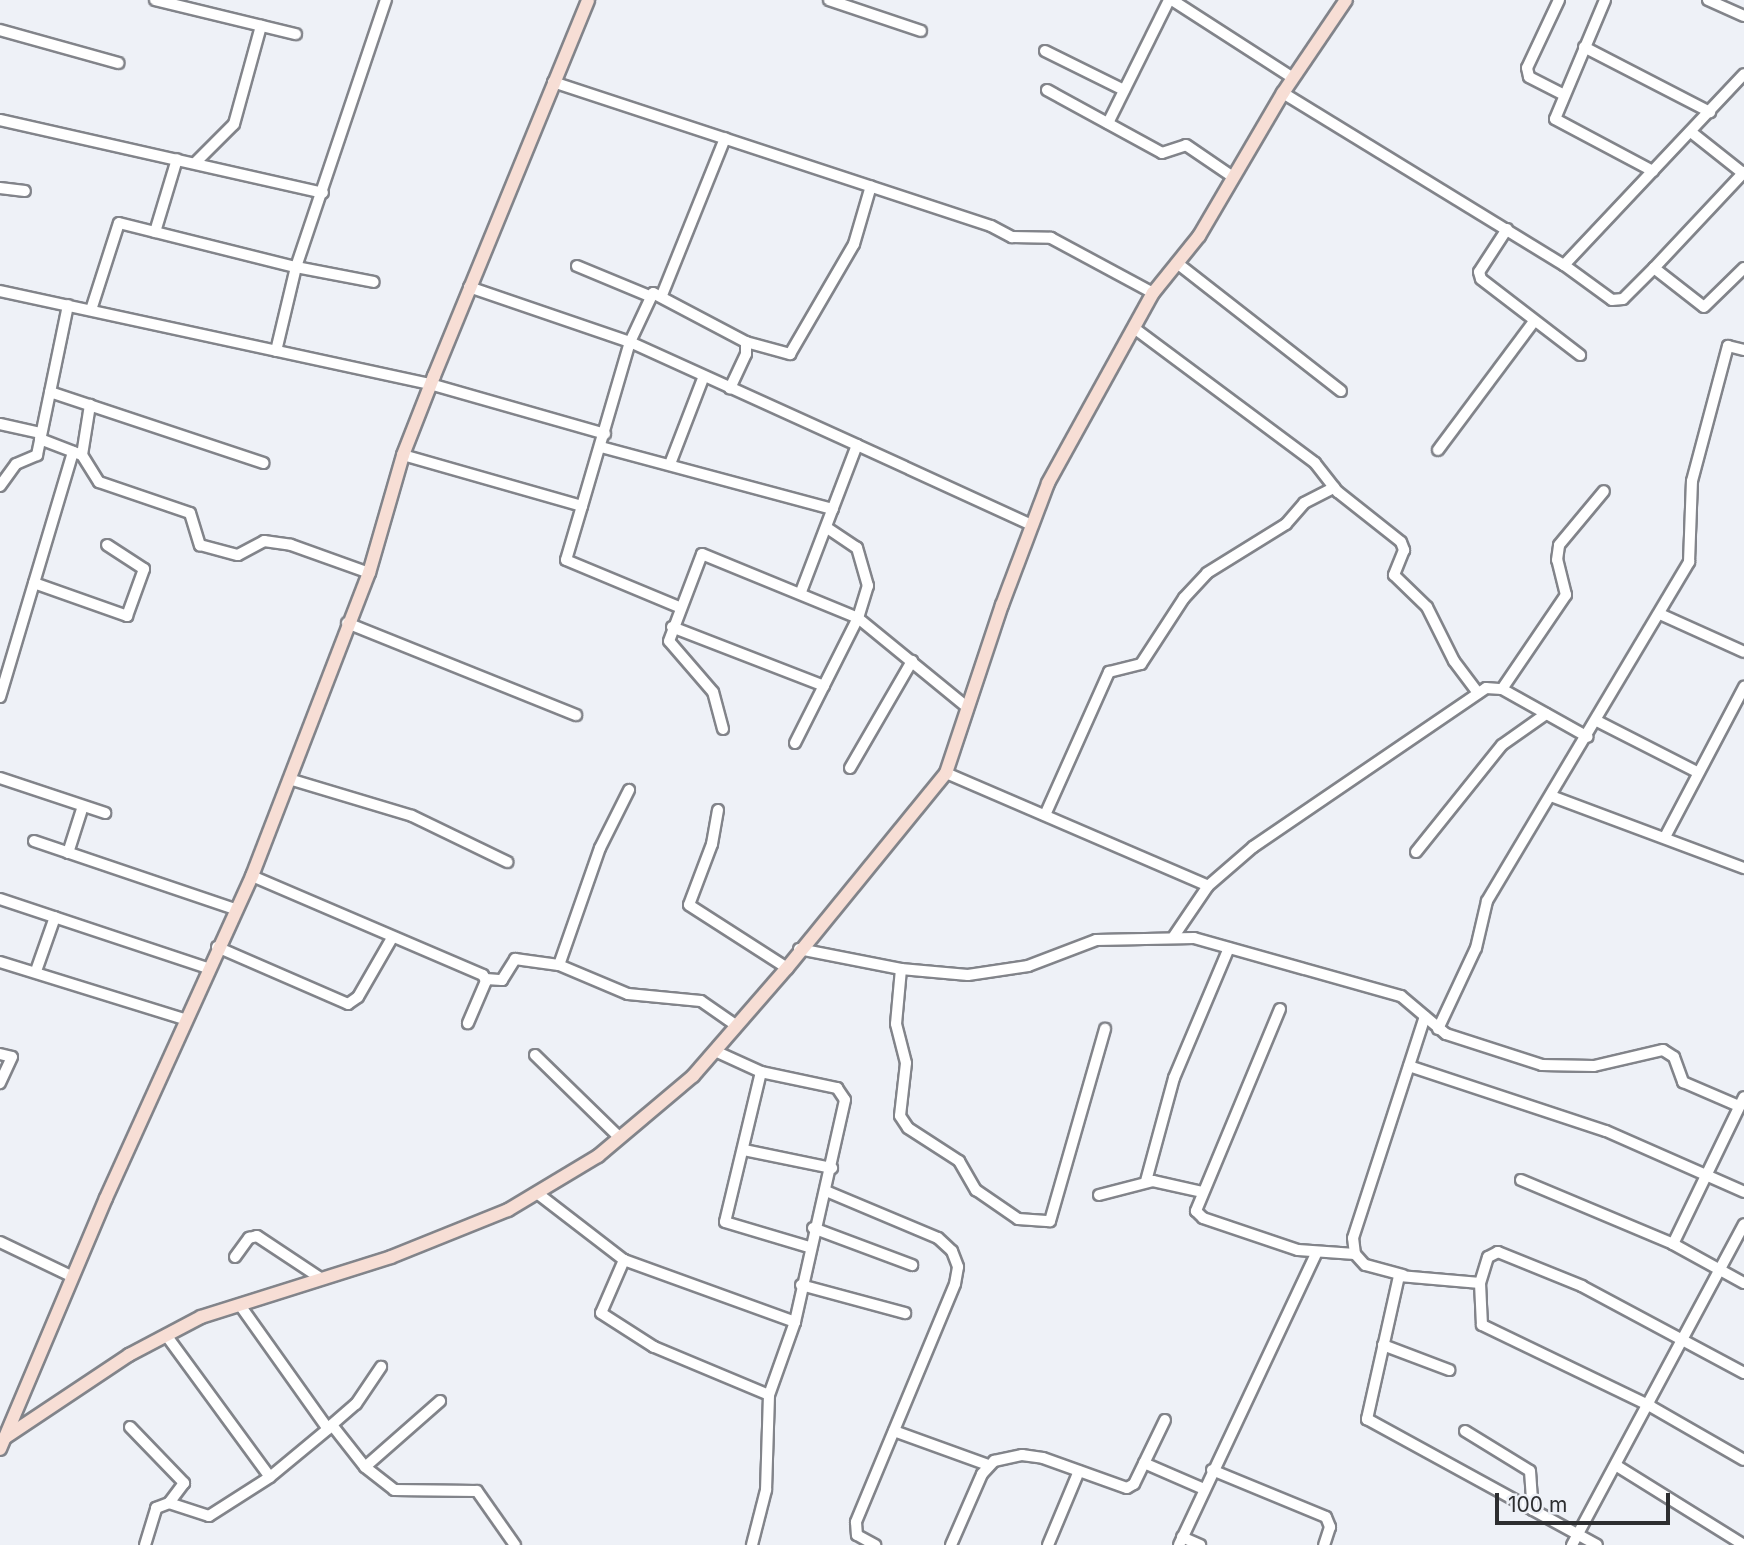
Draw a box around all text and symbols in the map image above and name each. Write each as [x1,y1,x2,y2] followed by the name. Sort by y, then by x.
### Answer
[1499,1478,1674,1522] scale bar
[1508,1492,1567,1517] text: 100 m

